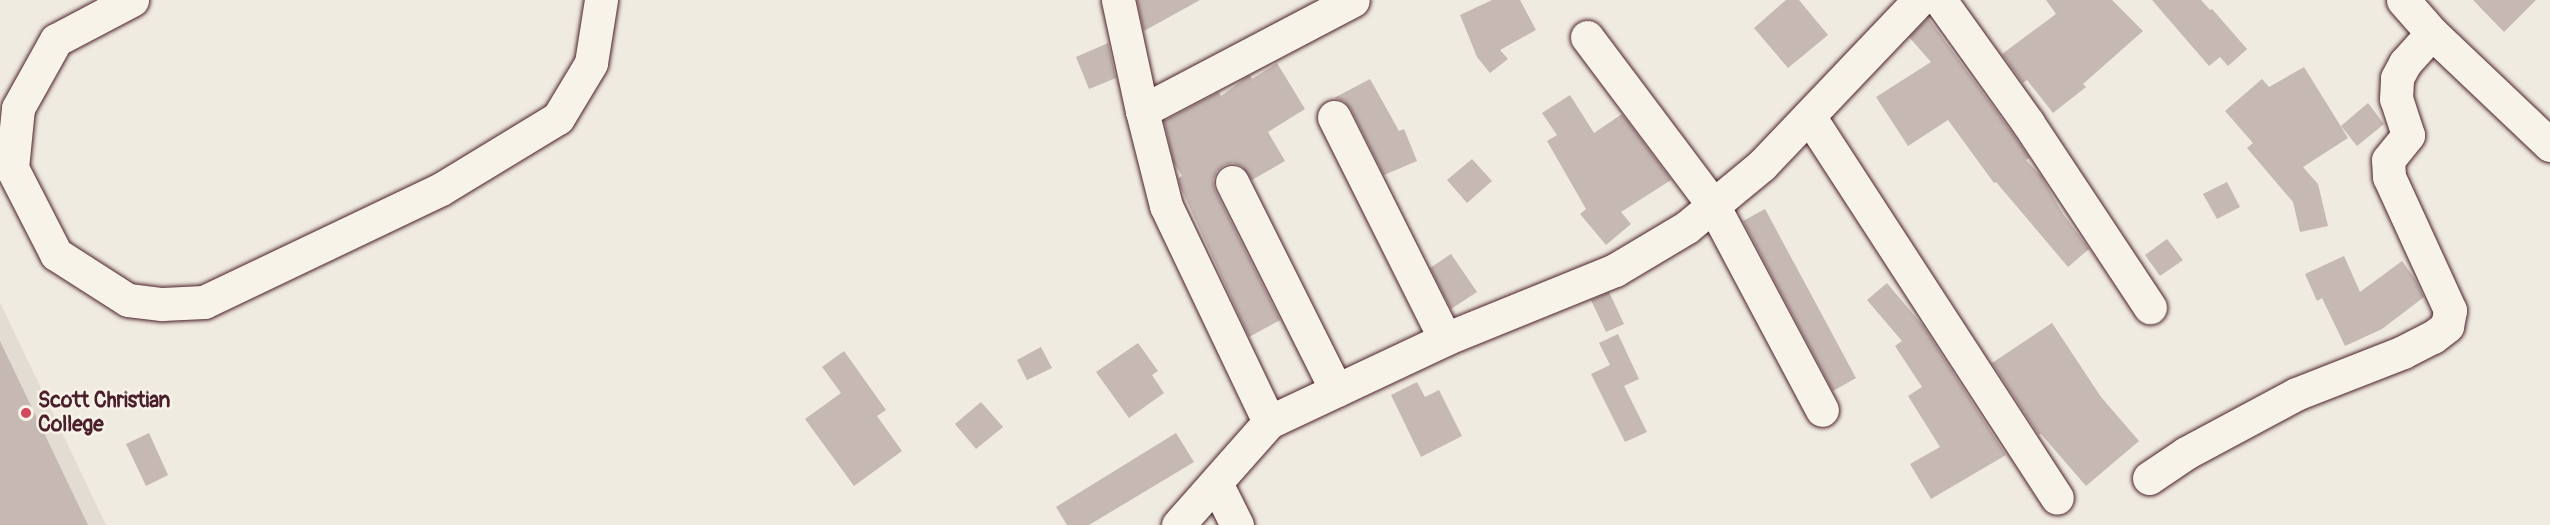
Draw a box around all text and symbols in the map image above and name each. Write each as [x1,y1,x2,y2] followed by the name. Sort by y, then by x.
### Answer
[38,388,170,438] place label: Scott Christian College
[19,406,33,420] marker: Scott Christian College

